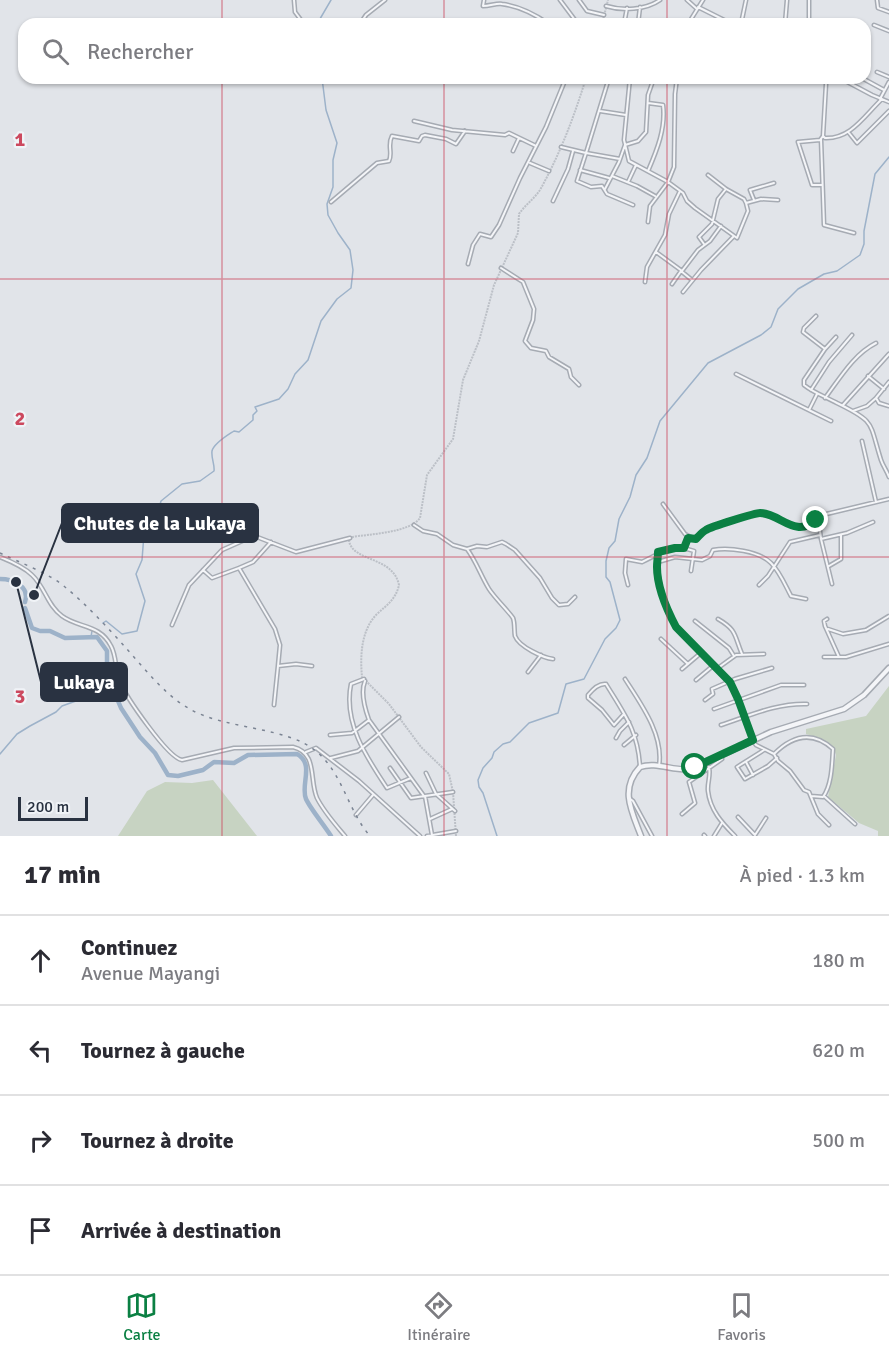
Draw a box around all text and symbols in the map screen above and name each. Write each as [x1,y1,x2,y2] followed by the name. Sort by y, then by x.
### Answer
[18,18,871,84] search box
[39,35,72,68] icon: search
[87,38,193,65] text: Rechercher
[15,127,26,152] text: 1
[15,406,25,431] text: 2
[62,504,258,542] callout: Chutes de la Lukaya
[802,506,828,532] route end
[74,511,246,536] text: Chutes de la Lukaya
[41,663,127,701] callout: Lukaya
[53,670,115,695] text: Lukaya
[15,684,25,709] text: 3
[681,753,707,779] route start
[18,794,88,822] scale bar
[27,797,69,817] text: 200 m
[24,859,101,891] text: 17 min
[740,863,865,888] text: À pied · 1.3 km
[81,934,177,961] text: Continuez
[24,944,57,977] icon: ahead
[812,948,865,973] text: 180 m
[81,961,220,986] text: Avenue Mayangi
[24,1034,57,1067] icon: left
[81,1037,245,1064] text: Tournez à gauche
[812,1038,865,1063] text: 620 m
[24,1124,57,1157] icon: right
[81,1127,234,1154] text: Tournez à droite
[812,1128,865,1153] text: 500 m
[24,1214,57,1247] icon: arrive
[81,1217,281,1244] text: Arrivée à destination
[123,1289,161,1345] tab: Carte
[407,1289,471,1345] tab: Itinéraire
[717,1289,766,1345] tab: Favoris

